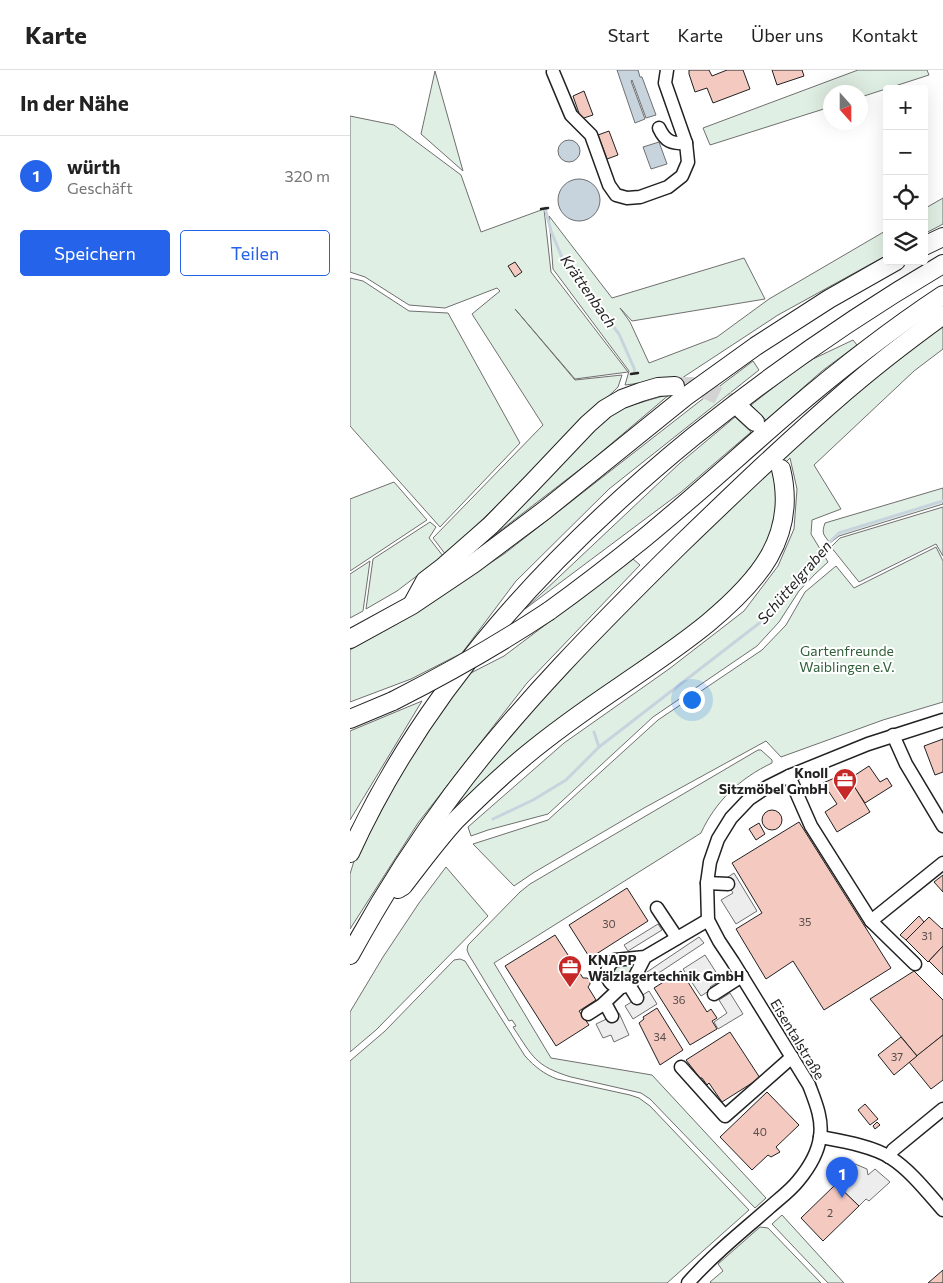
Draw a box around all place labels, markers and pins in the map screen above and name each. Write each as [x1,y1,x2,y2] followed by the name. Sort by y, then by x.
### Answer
[719,764,828,797] place label: Knoll Sitzmöbel GmbH
[832,767,858,801] office icon: Knoll Sitzmöbel GmbH
[588,951,744,984] place label: KNAPP Wälzlagertechnik GmbH
[557,954,583,988] office icon: KNAPP Wälzlagertechnik GmbH
[826,1157,858,1198] pin: 1

